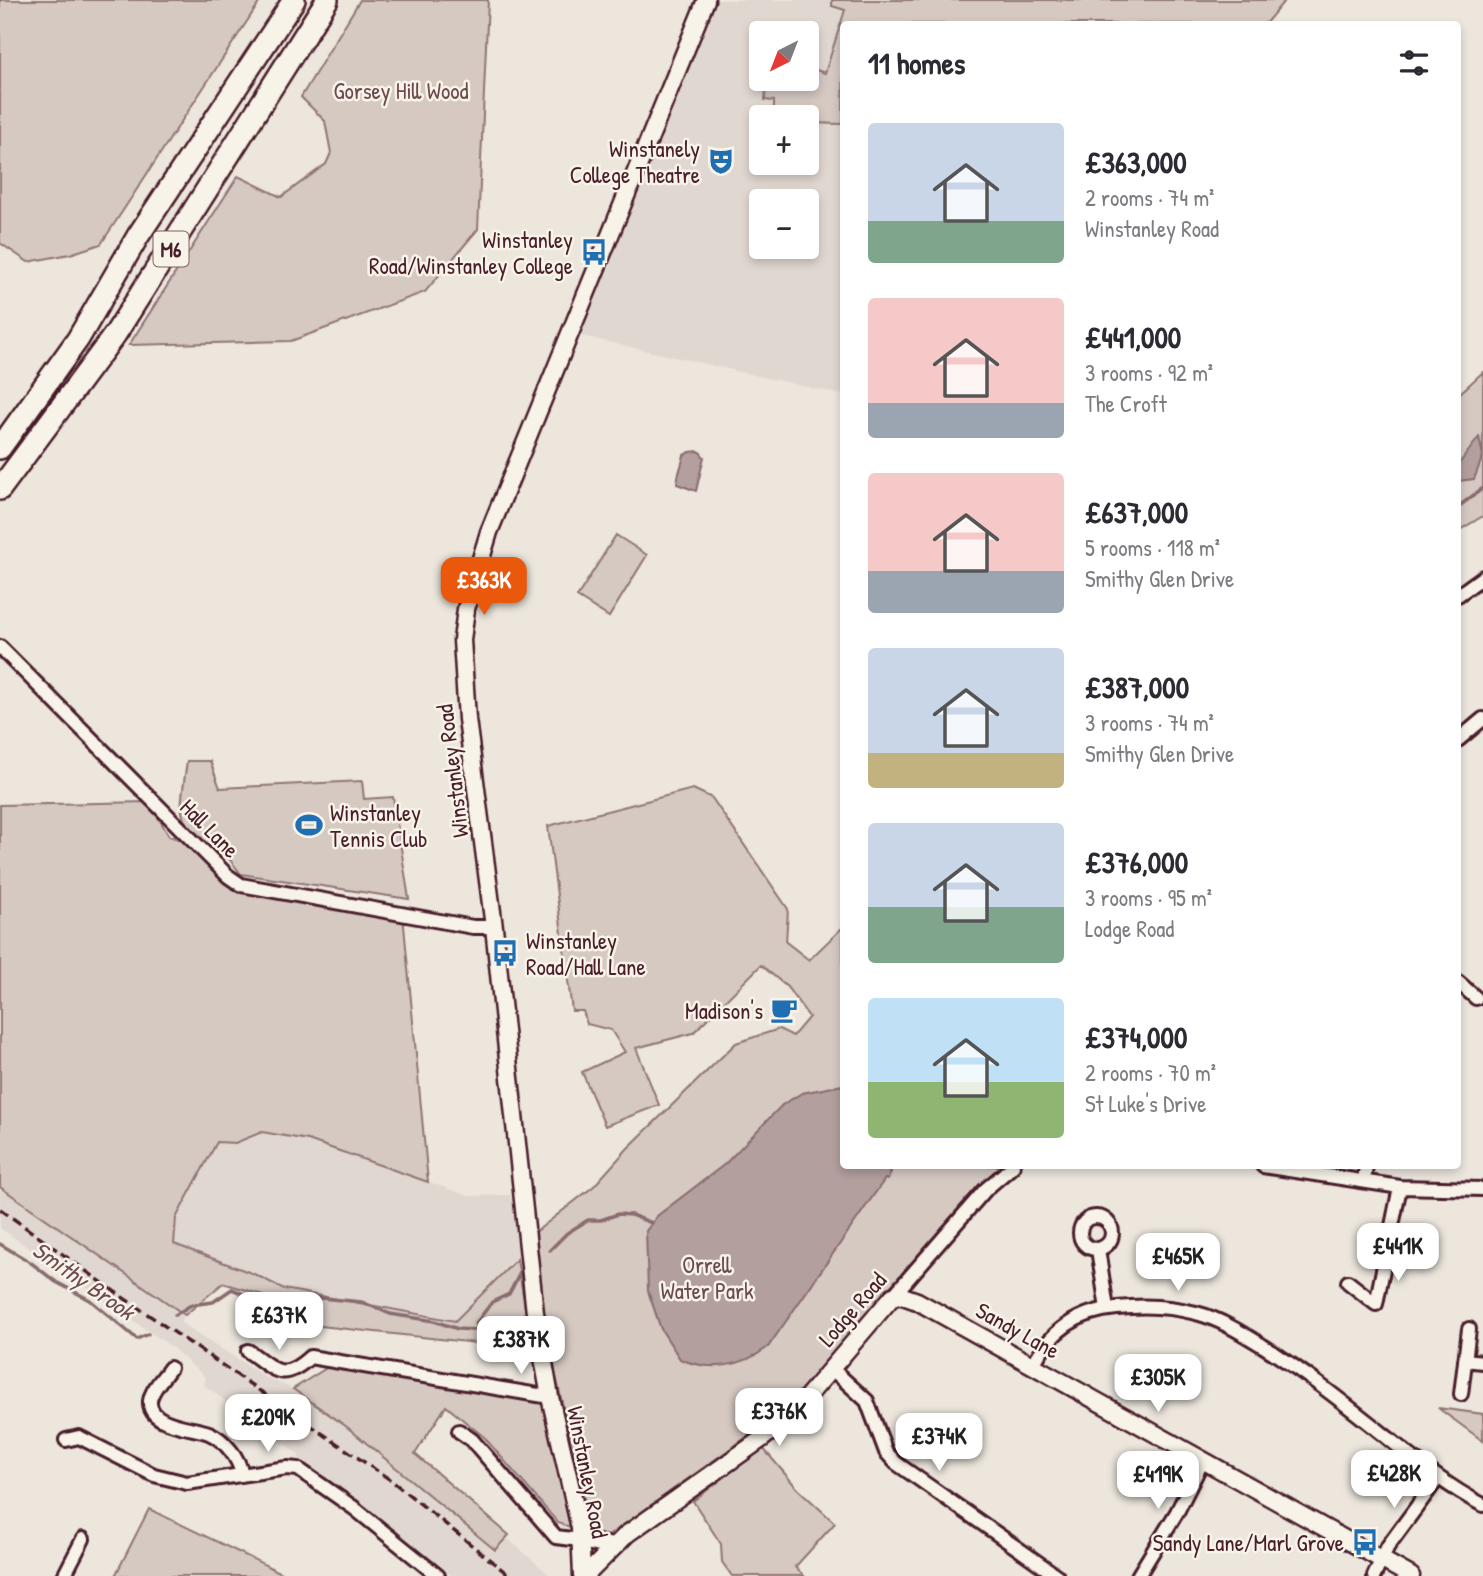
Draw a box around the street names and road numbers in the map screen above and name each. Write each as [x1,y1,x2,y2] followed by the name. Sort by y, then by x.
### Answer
[154,232,188,266] road number: M6
[428,703,476,839] street label: Winstanley Road
[174,792,246,864] street label: Hall Lane
[811,1265,893,1353] street label: Lodge Road
[971,1294,1065,1366] street label: Sandy Lane
[560,1403,616,1541] street label: Winstanley Road

